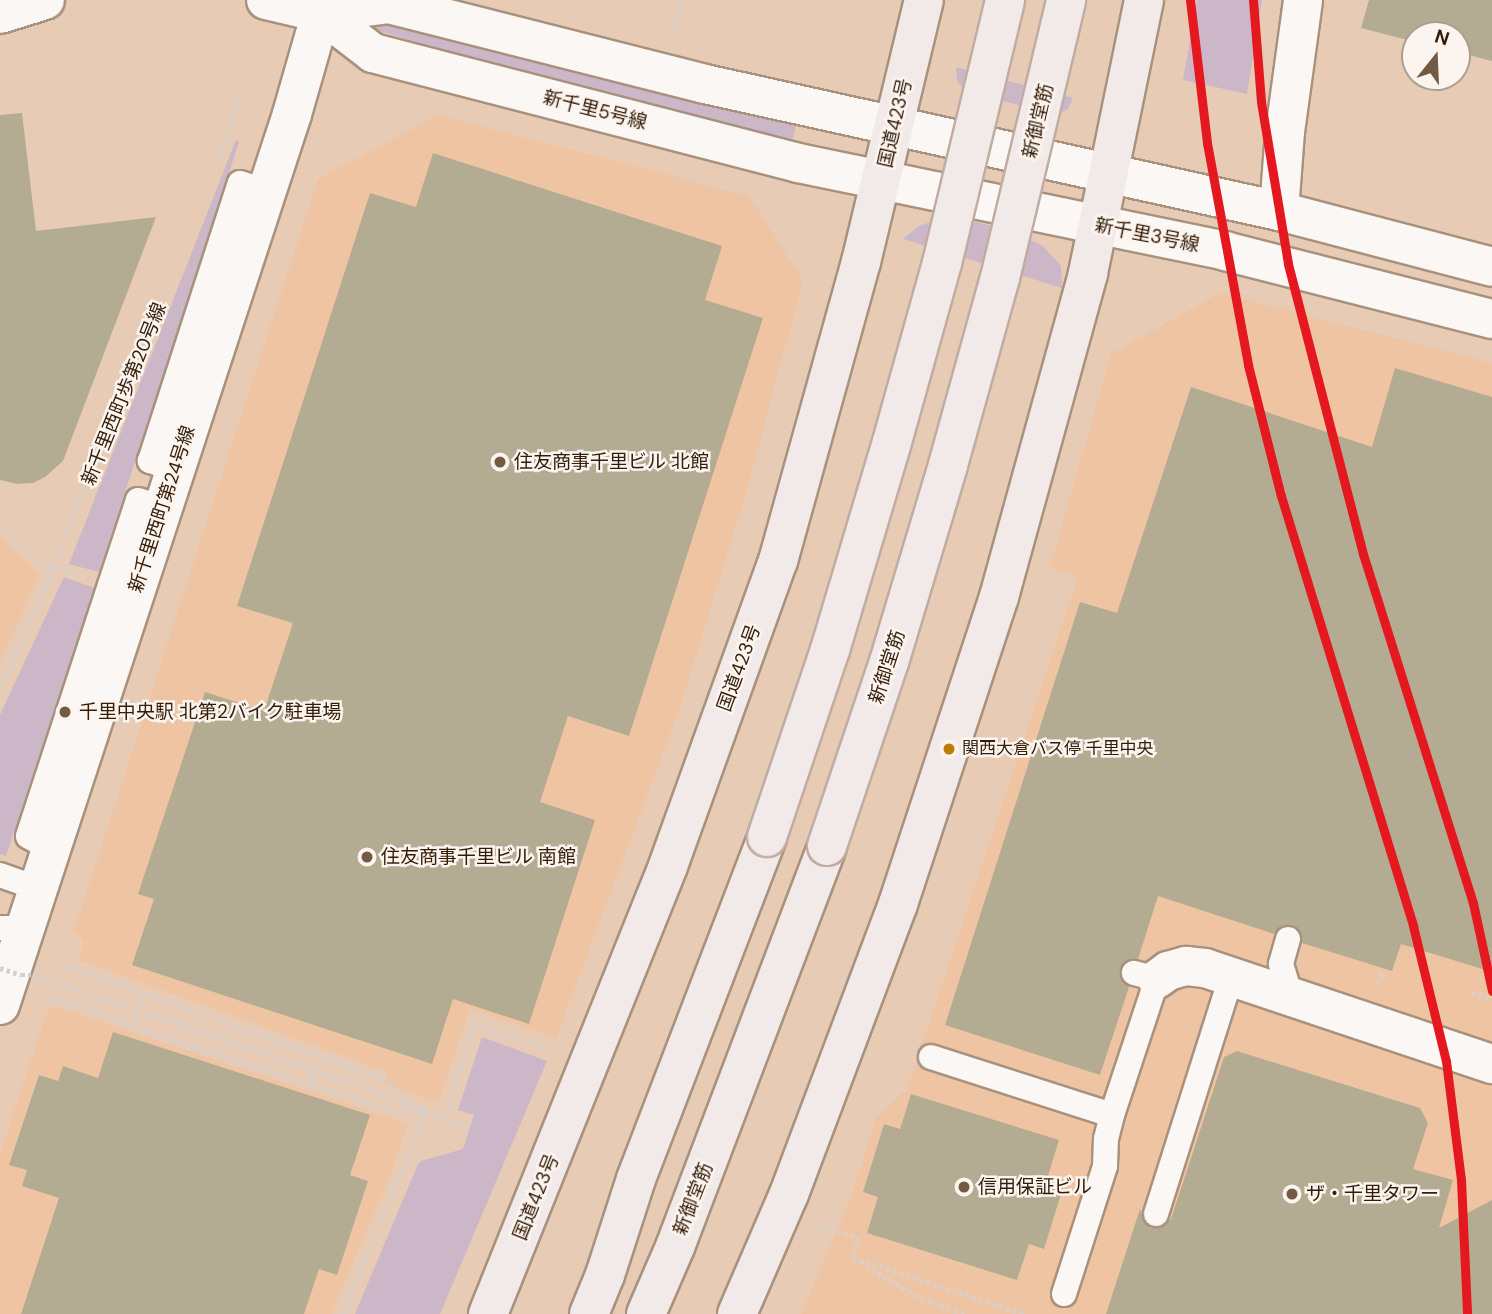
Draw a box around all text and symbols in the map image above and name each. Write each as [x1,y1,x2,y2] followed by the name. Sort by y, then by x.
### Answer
[1401,21,1471,91] north arrow
[1432,23,1452,51] text: N
[874,76,916,170] street label: 国道423号
[1018,81,1058,161] street label: 新御堂筋
[541,86,649,134] street label: 新千里5号線
[1093,214,1201,256] street label: 新千里3号線
[77,299,171,489] street label: 新千里西町歩第20号線
[124,423,200,595] street label: 新千里西町第24号線
[514,451,709,473] place label: 住友商事千里ビル 北館
[492,454,508,470] marker: 住友商事千里ビル 北館
[713,621,765,715] street label: 国道423号
[864,627,910,707] street label: 新御堂筋
[79,701,342,723] place label: 千里中央駅 北第2バイク駐車場
[57,704,73,720] marker: 千里中央駅 北第2バイク駐車場
[962,739,1154,759] place label: 関西大倉バス停 千里中央
[942,742,956,756] marker: 関西大倉バス停 千里中央
[381,846,576,868] place label: 住友商事千里ビル 南館
[359,849,375,865] marker: 住友商事千里ビル 南館
[508,1151,564,1243] street label: 国道423号
[669,1159,717,1239] street label: 新御堂筋
[978,1176,1092,1198] place label: 信用保証ビル
[956,1179,972,1195] marker: 信用保証ビル
[1306,1183,1439,1205] place label: ザ・千里タワー
[1284,1186,1300,1202] marker: ザ・千里タワー

